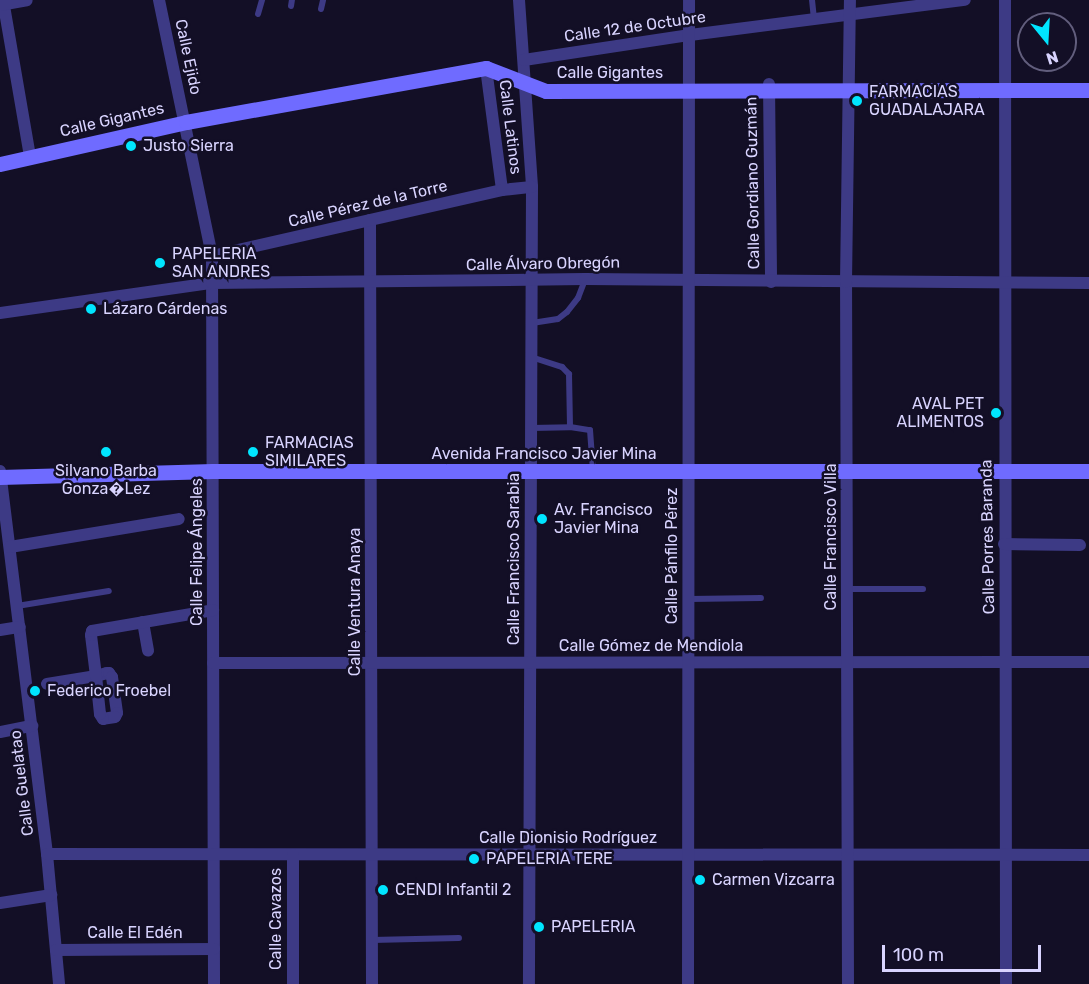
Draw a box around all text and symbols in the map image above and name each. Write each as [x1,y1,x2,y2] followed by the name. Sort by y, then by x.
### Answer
[563,8,707,46] street label: Calle 12 de Octubre
[1017,12,1077,72] north arrow
[171,18,205,96] street label: Calle Ejido
[1044,47,1061,69] text: N
[557,63,663,83] street label: Calle Gigantes
[495,79,525,175] street label: Calle Latinos
[869,82,985,120] place label: FARMACIAS GUADALAJARA
[850,94,864,108] marker: FARMACIAS GUADALAJARA
[742,97,764,269] street label: Calle Gordiano Guzmán
[58,99,166,141] street label: Calle Gigantes
[143,136,234,156] place label: Justo Sierra
[124,139,138,153] marker: Justo Sierra
[286,176,450,232] street label: Calle Pérez de la Torre
[172,244,271,282] place label: PAPELERIA SAN ANDRES
[465,253,621,275] street label: Calle Álvaro Obregón
[153,256,167,270] marker: PAPELERIA SAN ANDRES
[103,299,227,319] place label: Lázaro Cárdenas
[84,302,98,316] marker: Lázaro Cárdenas
[897,394,984,432] place label: AVAL PET ALIMENTOS
[989,406,1003,420] marker: AVAL PET ALIMENTOS
[265,433,354,471] place label: FARMACIAS SIMILARES
[431,444,657,464] street label: Avenida Francisco Javier Mina
[99,445,113,459] marker: Silvano Barba Gonza�Lez
[246,445,260,459] marker: FARMACIAS SIMILARES
[977,459,999,615] street label: Calle Porres Baranda
[55,461,157,499] place label: Silvano Barba Gonza�Lez
[821,463,841,611] street label: Calle Francisco Villa
[504,473,524,645] street label: Calle Francisco Sarabia
[187,478,207,626] street label: Calle Felipe Ángeles
[662,488,682,624] street label: Calle Pánfilo Pérez
[554,500,653,538] place label: Av. Francisco Javier Mina
[535,512,549,526] marker: Av. Francisco Javier Mina
[345,527,365,677] street label: Calle Ventura Anaya
[559,636,743,656] street label: Calle Gómez de Mendiola
[47,681,171,701] place label: Federico Froebel
[28,684,42,698] marker: Federico Froebel
[6,729,38,837] street label: Calle Guelatao
[479,828,657,848] street label: Calle Dionisio Rodríguez
[486,849,614,869] place label: PAPELERIA TERE
[467,852,481,866] marker: PAPELERIA TERE
[266,868,286,970] street label: Calle Cavazos
[712,870,835,890] place label: Carmen Vizcarra
[693,873,707,887] marker: Carmen Vizcarra
[395,880,512,900] place label: CENDI Infantil 2
[376,883,390,897] marker: CENDI Infantil 2
[551,917,636,937] place label: PAPELERIA
[532,920,546,934] marker: PAPELERIA
[87,923,183,943] street label: Calle El Edén
[885,933,1044,971] scale bar
[893,944,944,966] text: 100 m

